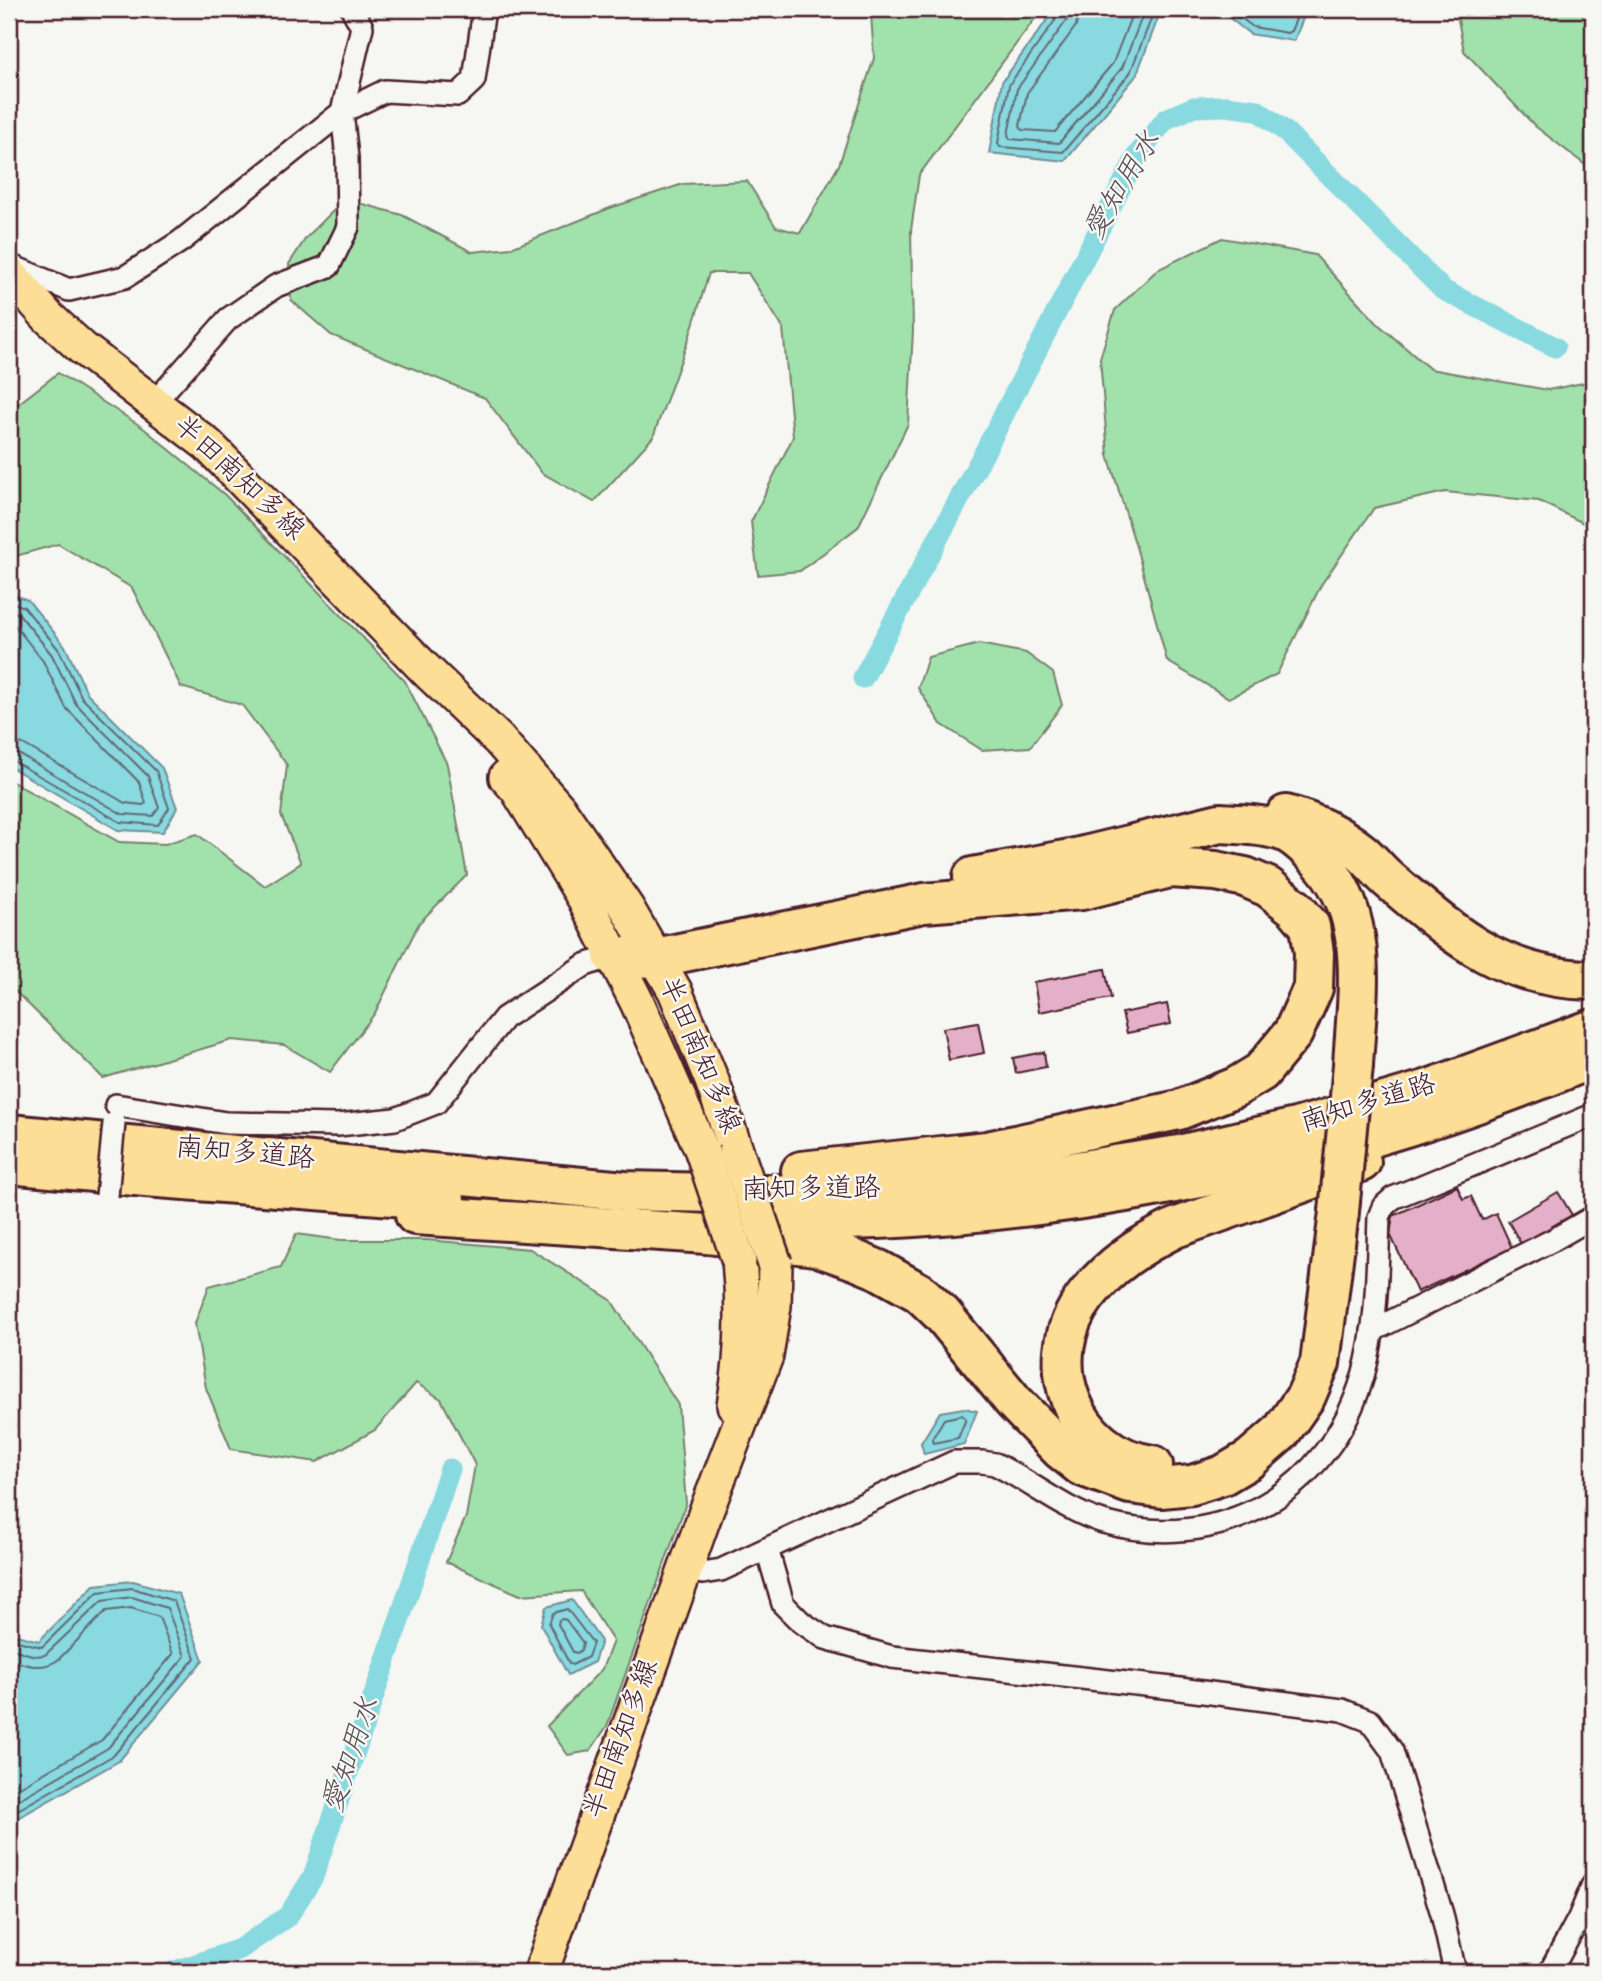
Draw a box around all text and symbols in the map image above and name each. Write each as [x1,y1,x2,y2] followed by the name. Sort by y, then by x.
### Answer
[1076,124,1174,250] water label: 愛知用水
[162,408,312,552] street label: 半田南知多線
[646,971,748,1141] street label: 半田南知多線
[1296,1066,1442,1146] street label: 南知多道路
[174,1130,316,1182] street label: 南知多道路
[741,1171,881,1213] street label: 南知多道路
[576,1654,672,1826] street label: 半田南知多線
[314,1692,394,1820] water label: 愛知用水

